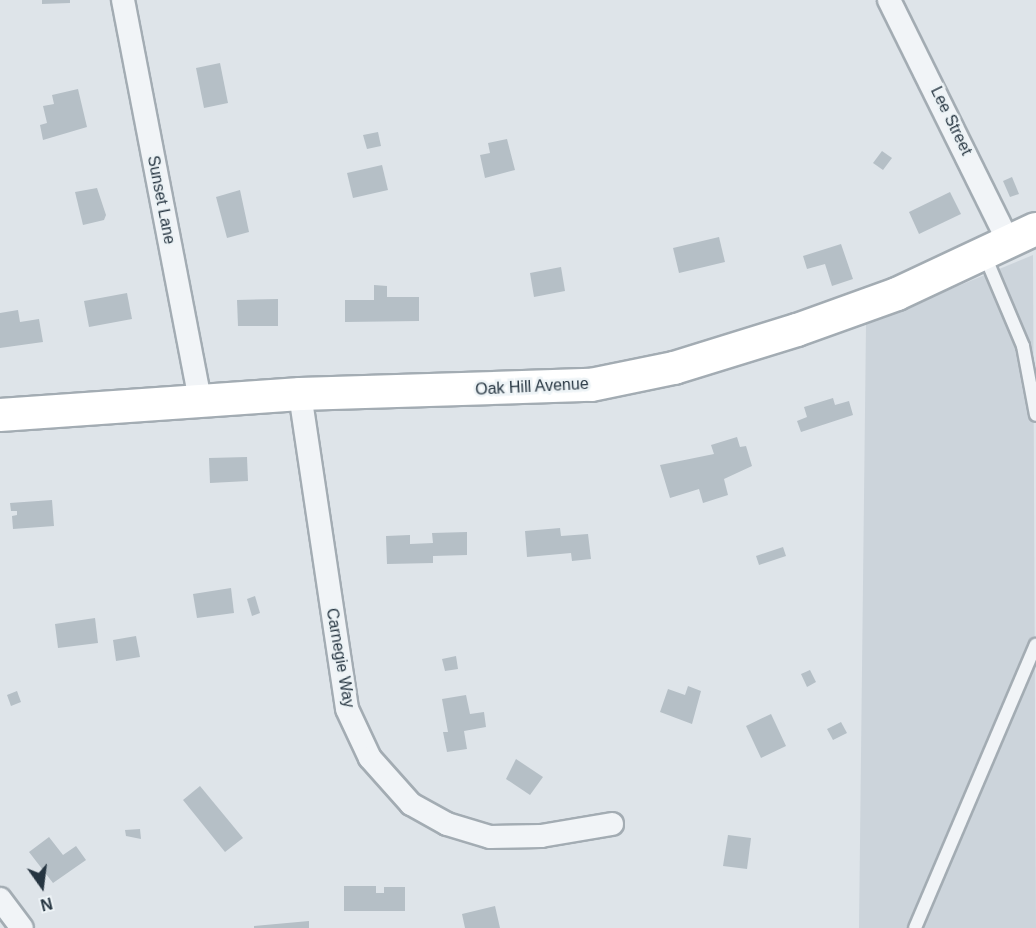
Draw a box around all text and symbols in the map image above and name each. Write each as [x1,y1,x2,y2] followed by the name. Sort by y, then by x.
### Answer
[926,84,976,158] street label: Lee Street
[143,154,179,246] street label: Sunset Lane
[474,374,590,400] street label: Oak Hill Avenue
[322,607,358,709] street label: Carnegie Way
[12,856,72,916] north arrow
[39,894,54,914] text: N

